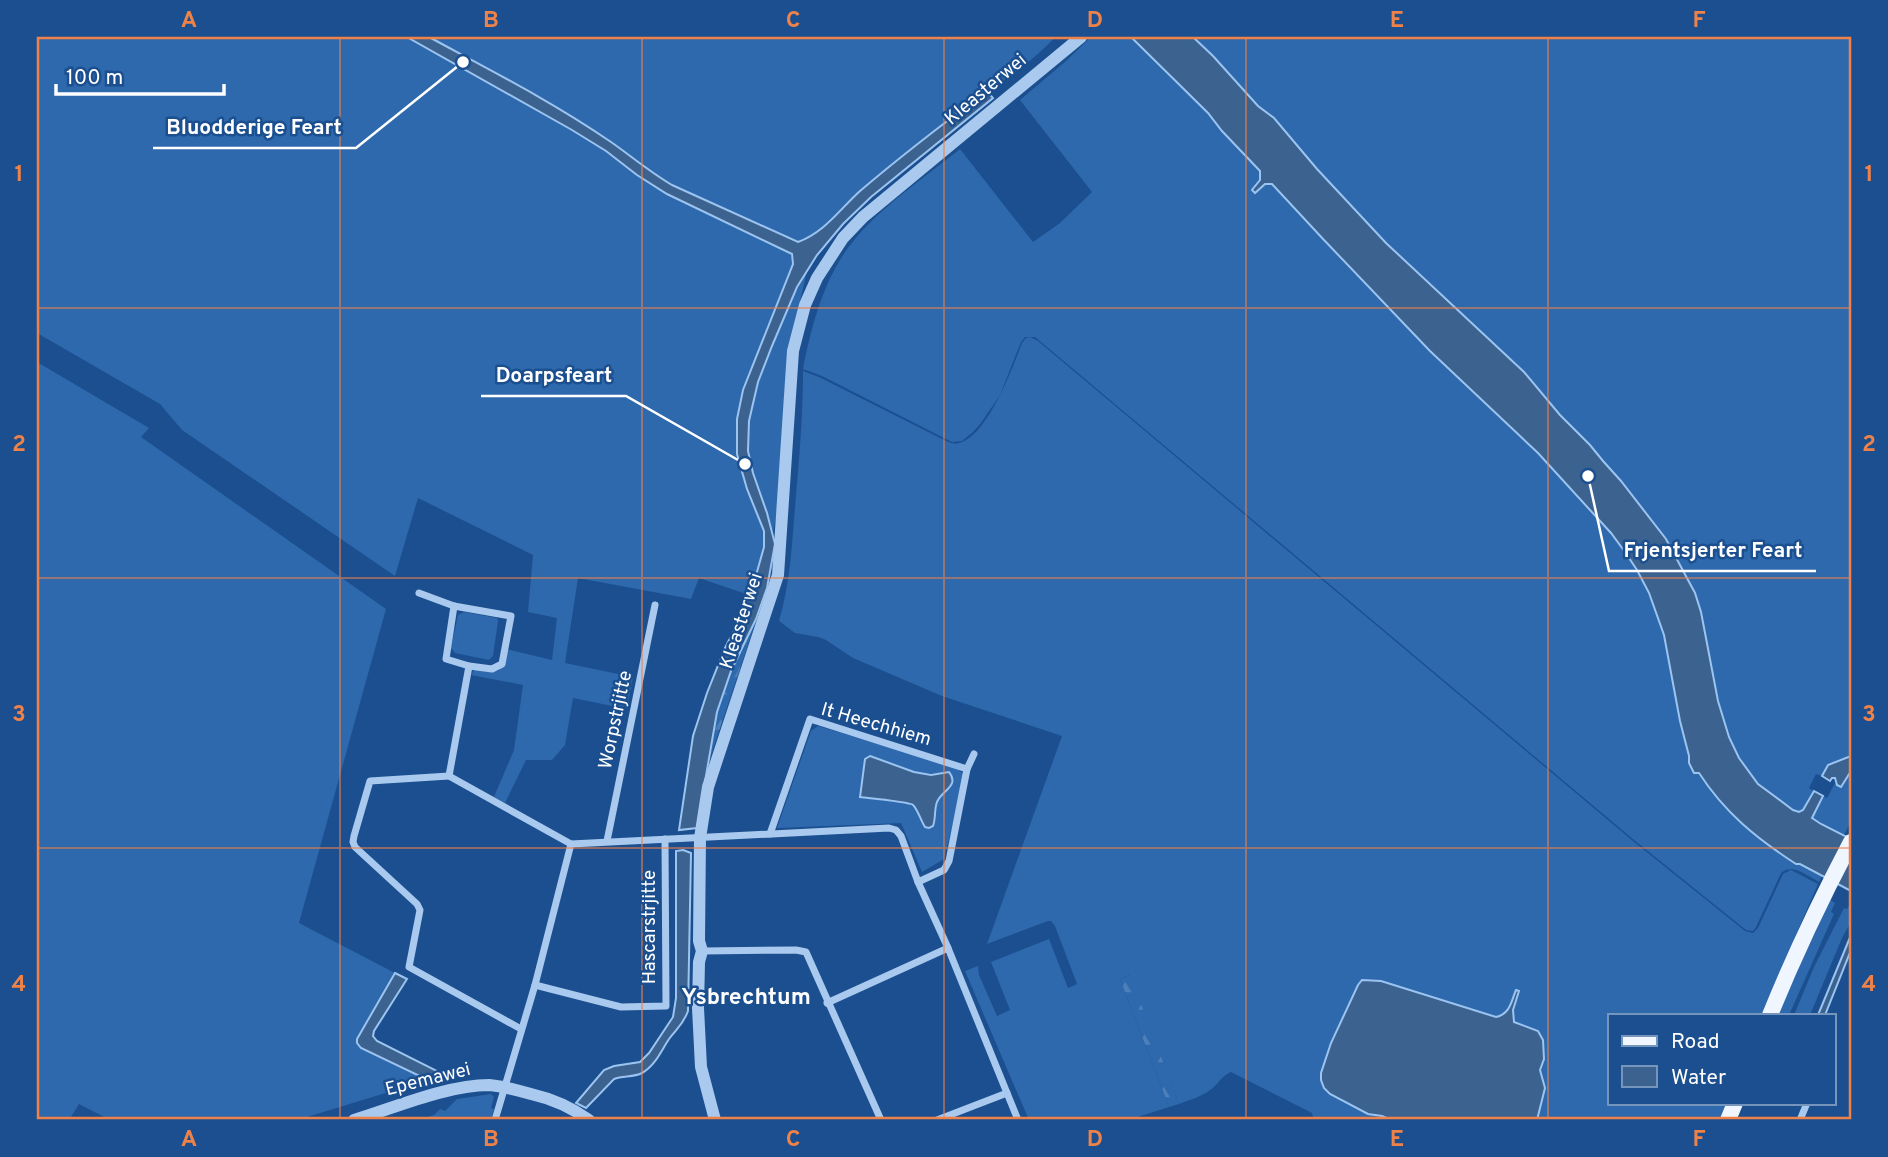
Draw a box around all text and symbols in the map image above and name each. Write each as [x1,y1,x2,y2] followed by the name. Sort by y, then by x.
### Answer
[181,7,197,36] text: A
[483,7,499,36] text: B
[786,7,800,36] text: C
[1087,7,1103,36] text: D
[1390,7,1404,36] text: E
[1692,7,1706,36] text: F
[940,49,1032,131] street label: Kleasterwei
[56,52,224,96] scale bar
[66,65,123,92] text: 100 m
[153,106,356,148] callout: Bluodderige Feart
[166,115,342,142] text: Bluodderige Feart
[14,161,24,190] text: 1
[1864,161,1874,190] text: 1
[481,354,626,396] callout: Doarpsfeart
[496,363,612,390] text: Doarpsfeart
[12,431,26,460] text: 2
[1862,431,1876,460] text: 2
[1609,529,1816,571] callout: Frjentsjerter Feart
[1624,538,1802,565] text: Frjentsjerter Feart
[715,570,769,672] street label: Kleasterwei
[594,669,638,771] street label: Worpstrjitte
[818,698,934,752] street label: It Heechhiem
[12,701,26,730] text: 3
[1862,701,1876,730] text: 3
[638,870,662,984] street label: Hascarstrjitte
[12,971,26,1000] text: 4
[1862,971,1876,1000] text: 4
[681,984,811,1013] district label: Ysbrechtum
[1608,1014,1836,1104] legend
[1671,1029,1720,1056] text: Road
[383,1058,473,1102] street label: Epemawei
[1671,1065,1726,1092] text: Water
[181,1126,197,1155] text: A
[483,1126,499,1155] text: B
[786,1126,800,1155] text: C
[1087,1126,1103,1155] text: D
[1390,1126,1404,1155] text: E
[1692,1126,1706,1155] text: F

